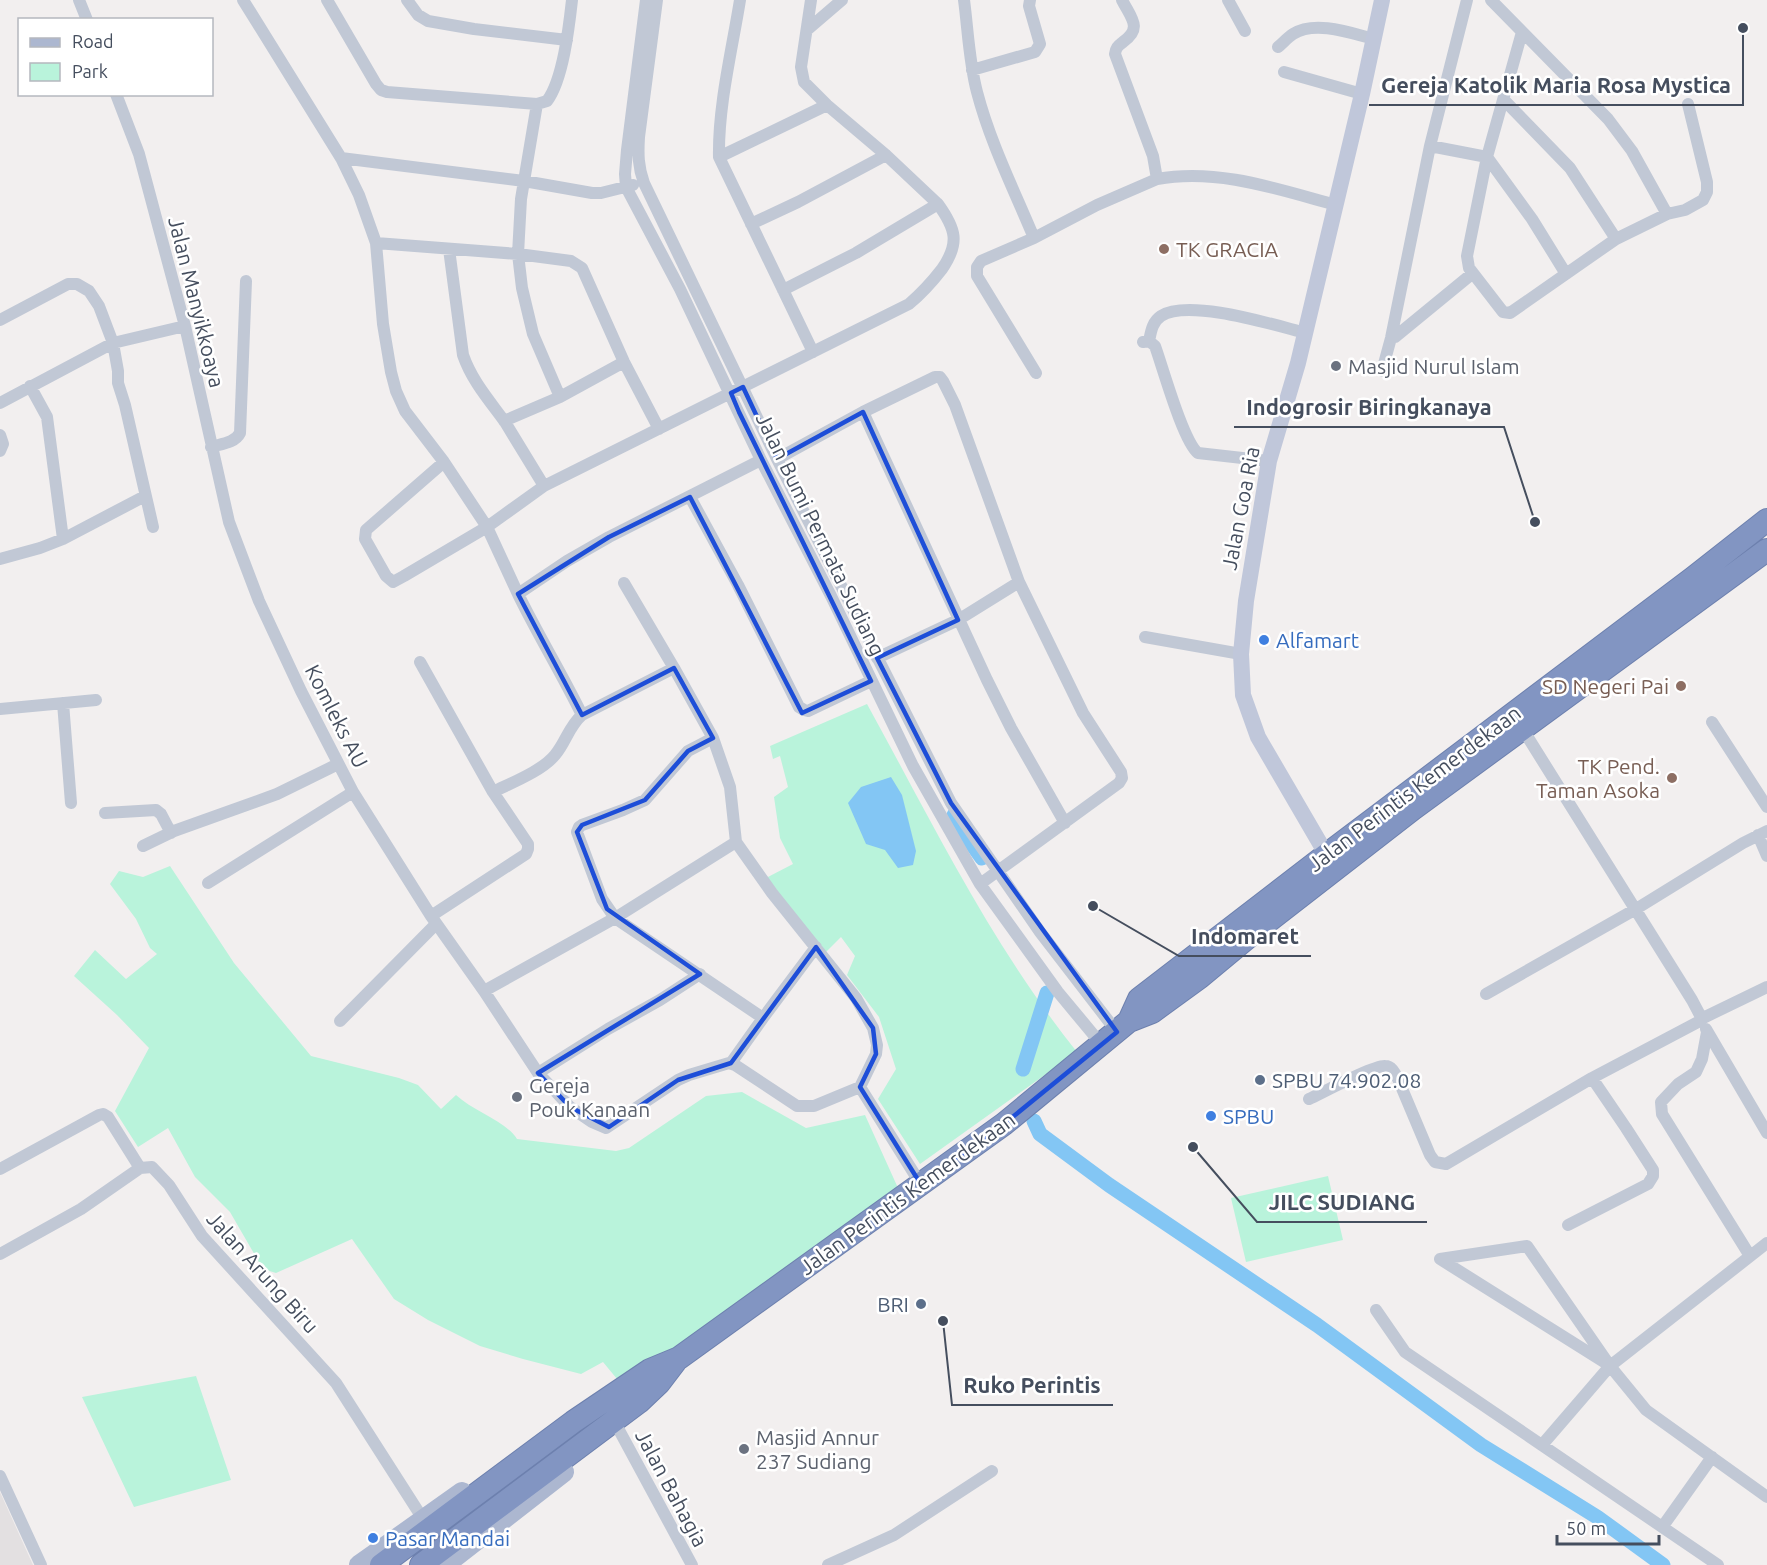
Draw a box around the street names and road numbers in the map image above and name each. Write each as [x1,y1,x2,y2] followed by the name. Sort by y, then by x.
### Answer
[164,214,230,390] street label: Jalan Manyikkoaya
[752,409,890,659] street label: Jalan Bumi Permata Sudiang
[1216,444,1264,572] street label: Jalan Goa Ria
[301,660,373,772] street label: Komleks AU
[1303,700,1525,876] street label: Jalan Perintis Kemerdekaan
[795,1107,1019,1279] street label: Jalan Perintis Kemerdekaan
[202,1206,324,1338] street label: Jalan Arung Biru
[631,1425,713,1551] street label: Jalan Bahagia

